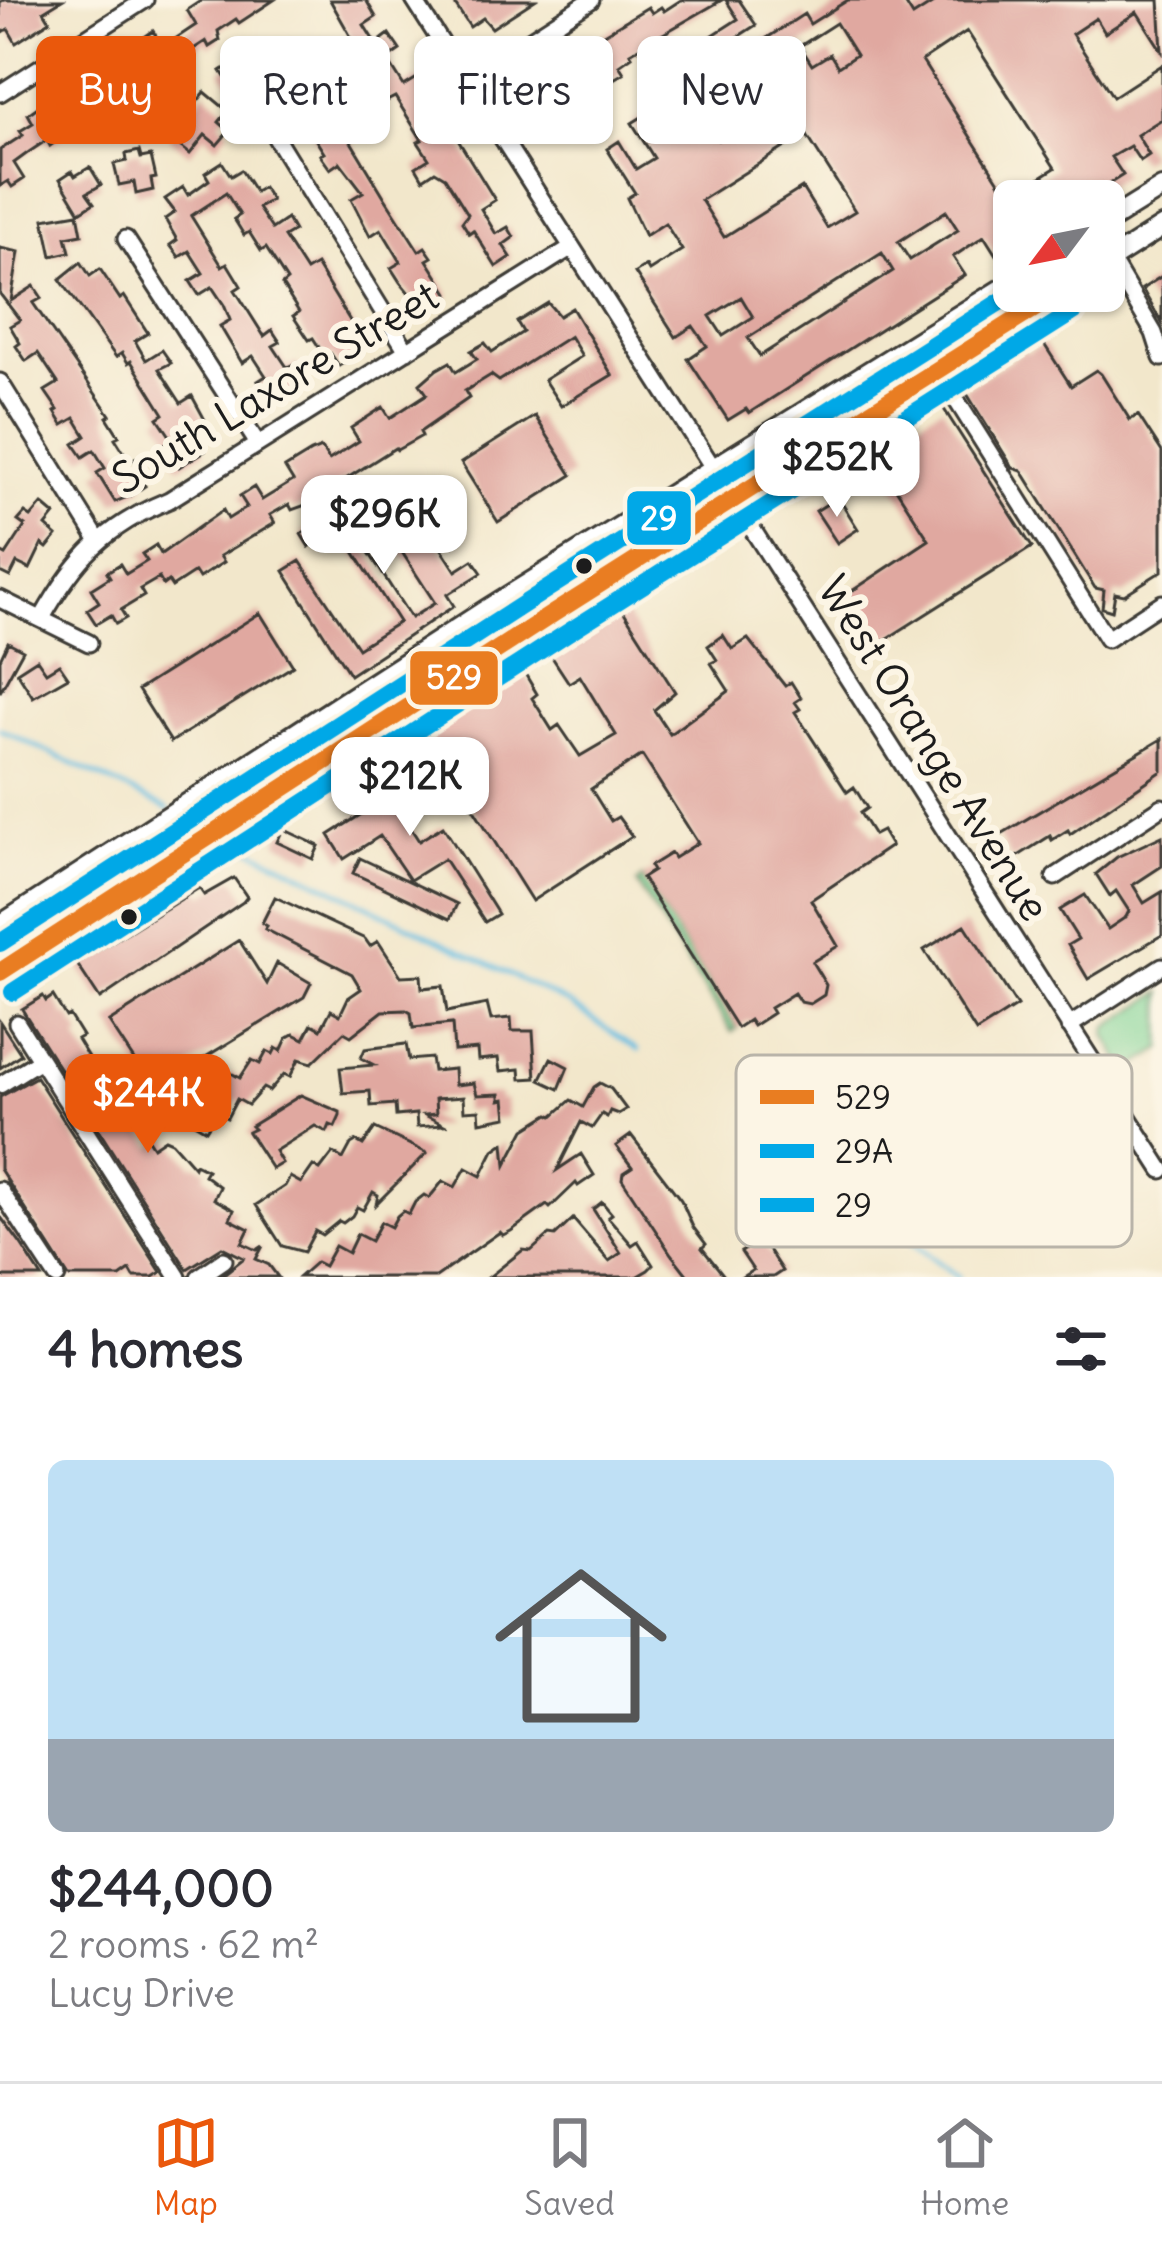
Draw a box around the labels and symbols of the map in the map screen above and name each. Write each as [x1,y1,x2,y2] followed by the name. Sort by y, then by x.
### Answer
[993,180,1125,312] north arrow
[103,269,447,505] street label: South Laxore Street
[753,418,921,520] pin: $252K
[300,475,468,577] pin: $296K
[625,489,693,547] line badge: 29
[640,497,678,539] text: 29
[573,555,595,577] unlabelled marker
[807,566,1061,930] street label: West Orange Avenue
[408,649,500,707] line badge: 529
[426,656,482,698] text: 529
[326,737,494,839] pin: $212K
[118,906,140,928] unlabelled marker
[64,1054,232,1156] pin: $244K
[736,1055,1132,1247] legend
[835,1076,891,1118] text: 529
[835,1130,893,1172] text: 29A
[835,1184,872,1226] text: 29

